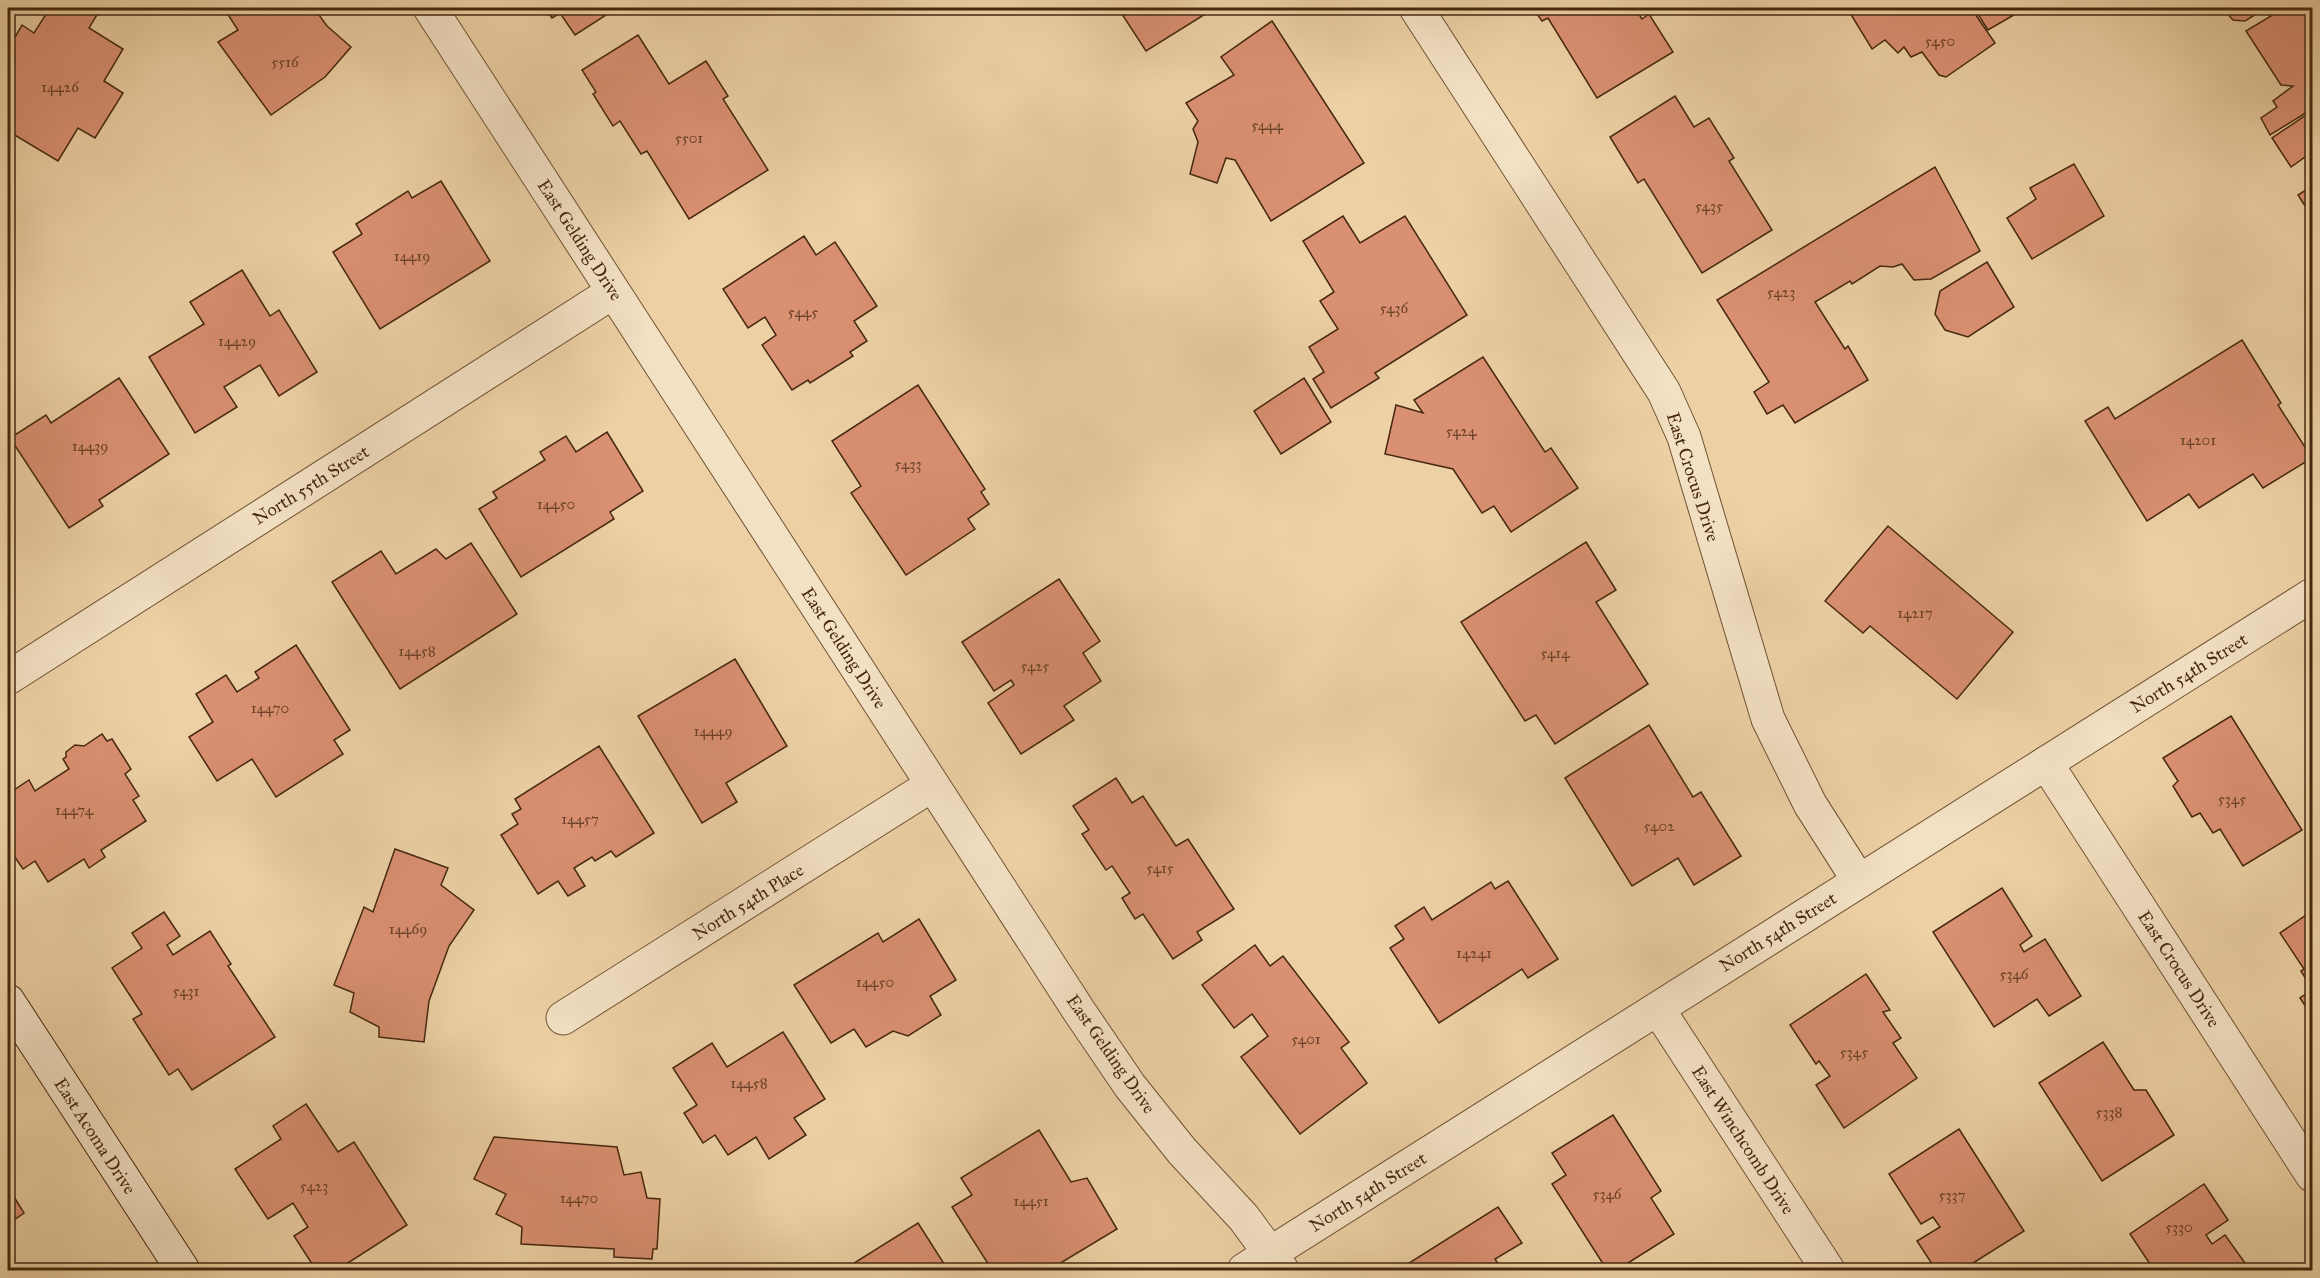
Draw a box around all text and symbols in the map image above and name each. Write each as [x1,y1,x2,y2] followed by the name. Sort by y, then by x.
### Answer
[1925,32,1955,50] house number: 5450
[271,53,300,71] house number: 5516
[41,78,80,96] house number: 14426
[1251,116,1283,134] house number: 5444
[675,129,703,147] house number: 5501
[532,175,627,305] street label: East Gelding Drive
[1695,197,1723,215] house number: 5435
[394,247,430,265] house number: 14419
[1767,283,1795,301] house number: 5423
[1380,299,1410,317] house number: 5436
[788,303,818,321] house number: 5445
[218,332,256,350] house number: 14429
[1662,410,1724,544] street label: East Crocus Drive
[1446,422,1477,440] house number: 5424
[2180,431,2216,449] house number: 14201
[72,437,108,455] house number: 14439
[249,440,374,530] street label: North 55th Street
[895,455,921,473] house number: 5433
[537,495,575,513] house number: 14450
[796,583,891,713] street label: East Gelding Drive
[1897,604,1933,622] house number: 14217
[2126,628,2252,718] street label: North 54th Street
[398,642,436,660] house number: 14458
[1540,644,1570,662] house number: 5414
[1020,657,1050,675] house number: 5425
[251,699,289,717] house number: 14470
[693,722,733,740] house number: 14449
[2218,790,2246,808] house number: 5345
[55,801,94,819] house number: 14474
[561,810,599,828] house number: 14457
[1643,817,1675,835] house number: 5402
[688,859,808,945] street label: North 54th Place
[1146,859,1174,877] house number: 5415
[1715,887,1841,977] street label: North 54th Street
[2133,907,2225,1031] street label: East Crocus Drive
[389,920,427,938] house number: 14469
[1456,944,1492,962] house number: 14241
[1999,965,2030,983] house number: 5346
[856,973,894,991] house number: 14450
[173,982,200,1000] house number: 5431
[1061,990,1160,1118] street label: East Gelding Drive
[1291,1030,1321,1048] house number: 5401
[1840,1043,1868,1061] house number: 5345
[1687,1062,1799,1218] street label: East Winchcomb Drive
[49,1074,141,1198] street label: East Acoma Drive
[730,1074,768,1092] house number: 14458
[2096,1103,2122,1121] house number: 5338
[1305,1147,1431,1237] street label: North 54th Street
[300,1177,328,1195] house number: 5423
[1592,1185,1623,1203] house number: 5346
[1939,1186,1965,1204] house number: 5337
[560,1189,598,1207] house number: 14470
[1013,1192,1049,1210] house number: 14451
[2165,1218,2193,1236] house number: 5330

